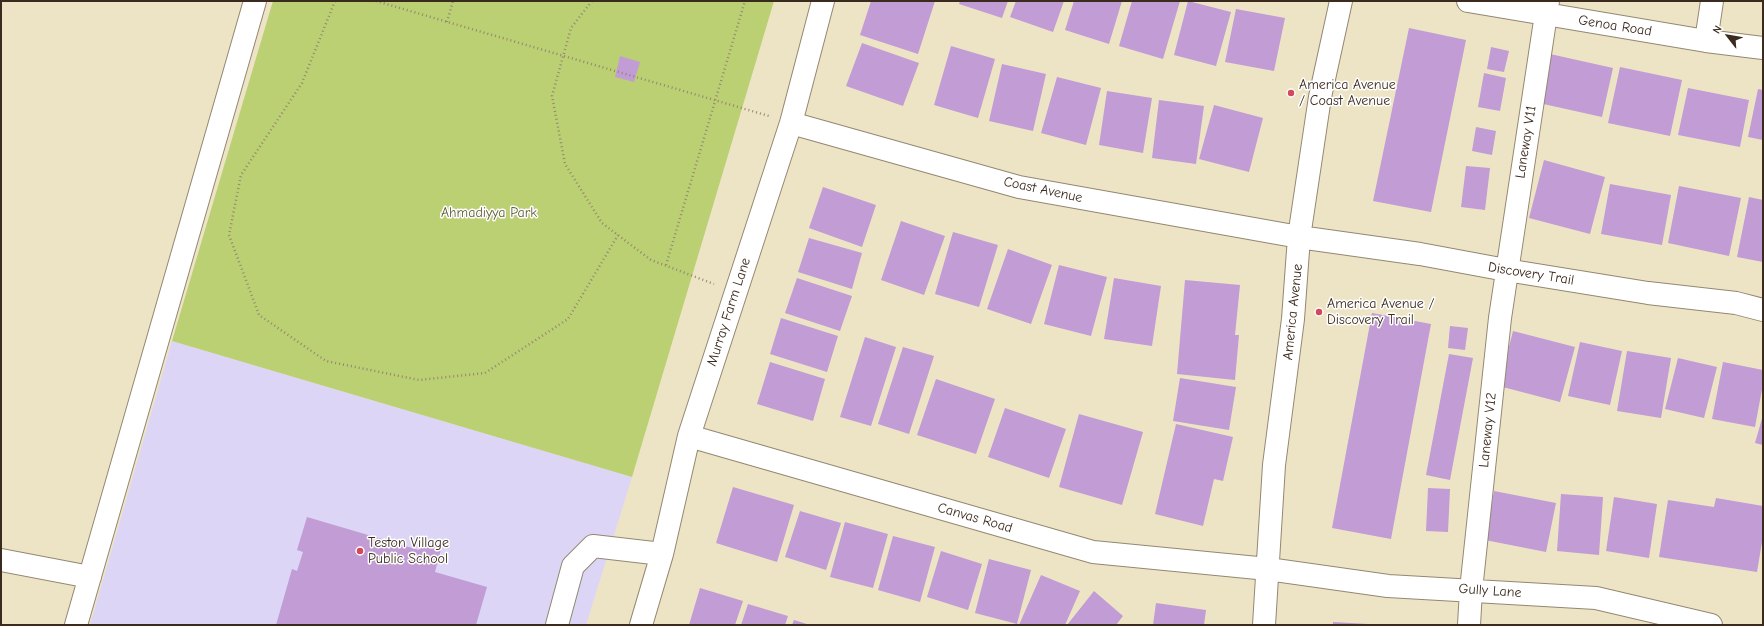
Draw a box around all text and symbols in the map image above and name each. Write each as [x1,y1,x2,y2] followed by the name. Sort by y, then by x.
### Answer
[1577,12,1653,40] street label: Genoa Road
[1708,16,1748,56] north arrow
[1710,23,1725,36] text: N
[1299,77,1396,110] place label: America Avenue / Coast Avenue
[1286,88,1296,98] marker: America Avenue / Coast Avenue
[1512,104,1540,180] street label: Laneway V11
[1002,173,1084,207] street label: Coast Avenue
[441,205,537,221] park label: Ahmadiyya Park
[704,256,754,368] street label: Murray Farm Lane
[1487,259,1575,289] street label: Discovery Trail
[1280,263,1306,361] street label: America Avenue
[1327,296,1435,328] place label: America Avenue / Discovery Trail
[1314,307,1324,317] marker: America Avenue / Discovery Trail
[1476,392,1500,468] street label: Laneway V12
[936,499,1014,537] street label: Canvas Road
[368,535,449,568] place label: Teston Village Public School
[355,546,365,556] marker: Teston Village Public School
[1458,580,1522,602] street label: Gully Lane

